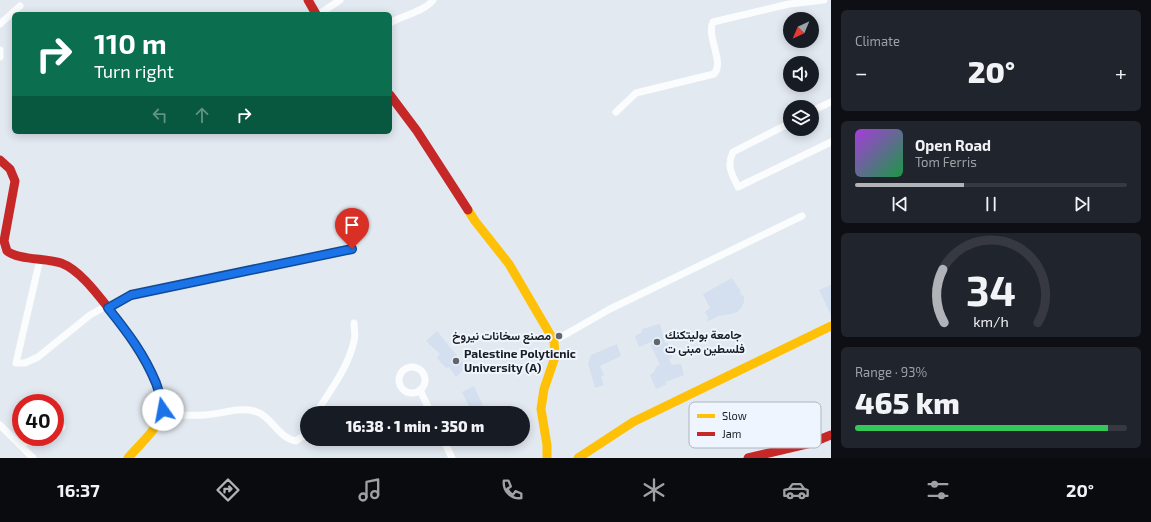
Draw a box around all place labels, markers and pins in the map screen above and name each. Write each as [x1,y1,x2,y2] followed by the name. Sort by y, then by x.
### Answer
[335,208,369,249] pin
[665,327,745,356] place label: جامعة بوليتكنك فلسطين مبنى ت
[452,328,551,344] place label: مصنع سخانات نيروخ
[554,331,564,341] marker: مصنع سخانات نيروخ
[652,337,662,347] marker: جامعة بوليتكنك فلسطين مبنى ت
[464,346,576,375] place label: Palestine Polyticnic University (A)
[451,356,461,366] marker: Palestine Polyticnic University (A)

